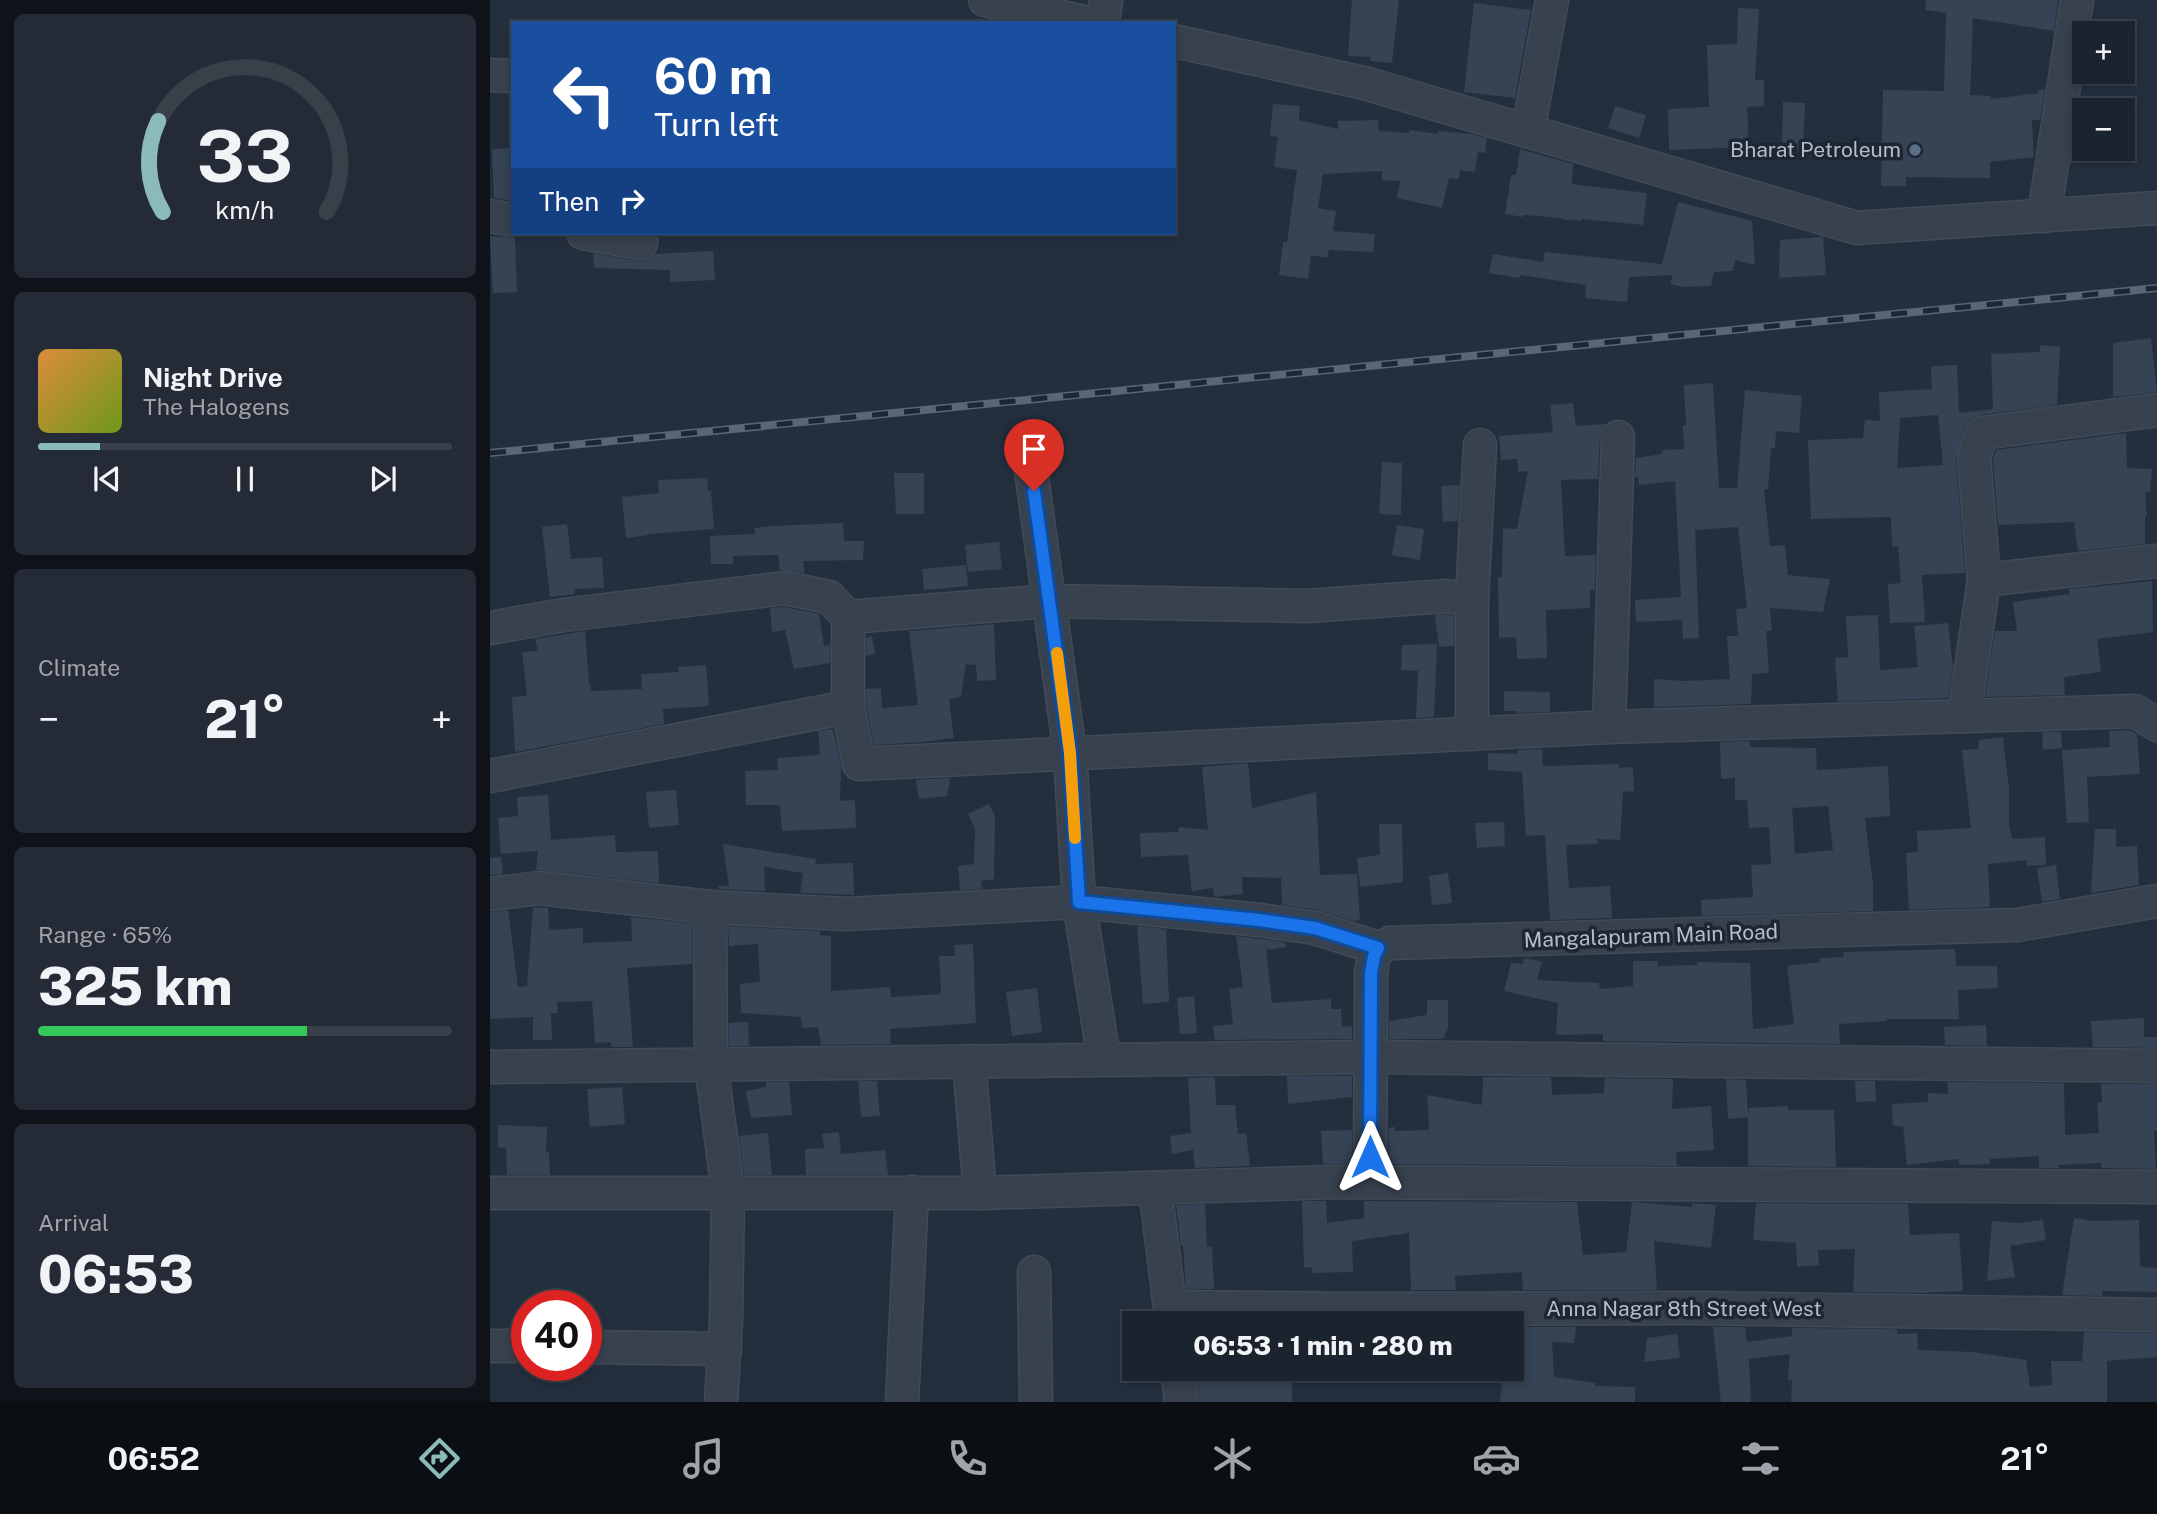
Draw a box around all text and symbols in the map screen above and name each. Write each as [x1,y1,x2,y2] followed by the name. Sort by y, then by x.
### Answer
[2072,21,2135,161] map controls
[2072,21,2135,84] button: +
[654,47,773,105] text: 60 m
[539,49,630,140] icon: left
[2072,98,2135,161] button: −
[654,106,779,143] text: Turn left
[197,113,293,198] text: 33
[1730,137,1901,162] place label: Bharat Petroleum
[1907,142,1923,158] marker: Bharat Petroleum
[613,182,651,220] icon: right
[539,186,599,217] text: Then
[216,195,274,225] text: km/h
[143,362,283,393] text: Night Drive
[143,393,290,420] text: The Halogens
[1004,419,1064,491] pin
[1015,430,1053,468] icon: arrive
[88,460,126,498] icon: previous
[226,460,264,498] icon: pause
[364,460,402,498] icon: next
[38,654,120,681] text: Climate
[204,689,286,750] text: 21°
[38,697,59,742] text: −
[431,697,452,742] text: +
[1523,919,1779,952] street label: Mangalapuram Main Road
[38,921,172,948] text: Range · 65%
[38,956,232,1017] text: 325 km
[1333,1120,1407,1194] position arrow
[38,1209,109,1236] text: Arrival
[38,1244,194,1305] text: 06:53
[511,1290,602,1381] speed limit sign: 40
[1546,1296,1822,1321] street label: Anna Nagar 8th Street West
[1193,1330,1453,1361] text: 06:53 · 1 min · 280 m
[415,1434,464,1483] icon: directions
[679,1434,728,1483] icon: music
[943,1434,992,1483] icon: phone
[1208,1434,1257,1483] icon: climate
[1472,1434,1521,1483] icon: car
[1736,1434,1785,1483] icon: filters
[108,1440,200,1477] text: 06:52
[2000,1440,2049,1477] text: 21°

